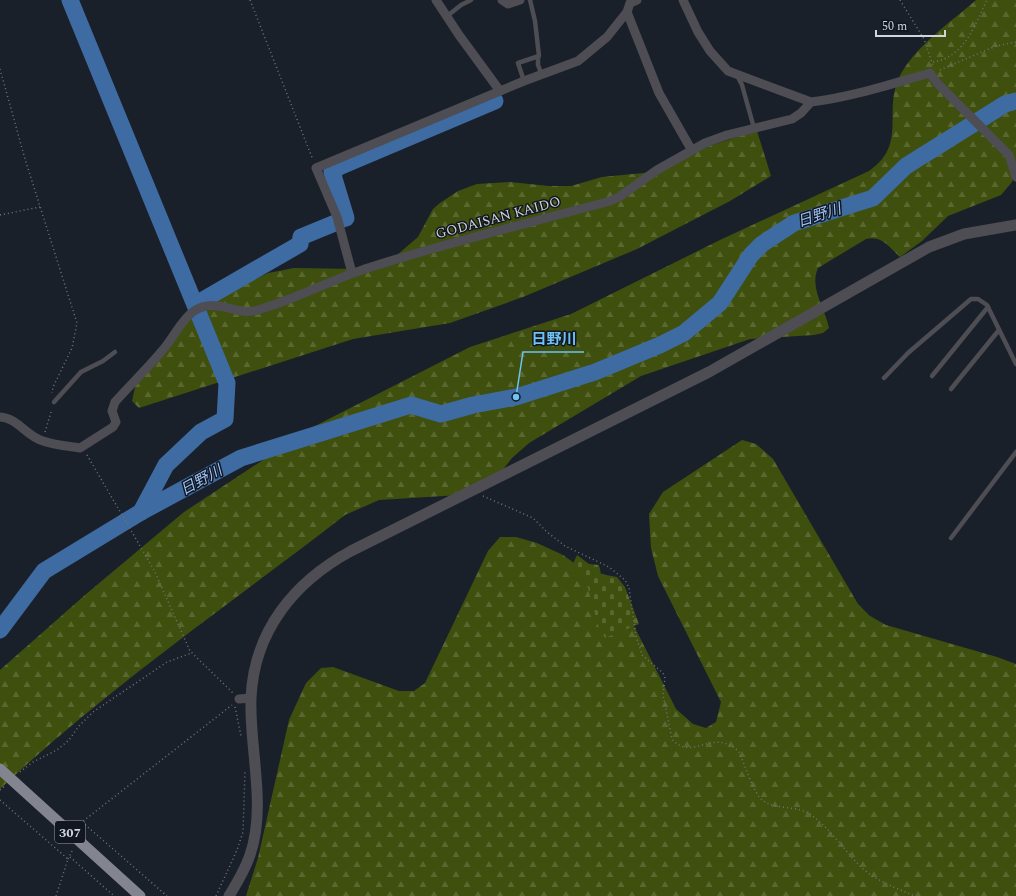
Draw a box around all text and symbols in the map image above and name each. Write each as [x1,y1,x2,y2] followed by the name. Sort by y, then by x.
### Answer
[876,12,945,38] scale bar
[882,17,907,36] text: 50 m
[433,191,563,244] street label: GODAISAN KAIDO
[794,197,846,233] water label: 日野川
[523,325,584,352] callout: 日野川
[531,328,577,351] text: 日野川
[176,459,228,501] water label: 日野川
[55,821,85,843] road number: 307

